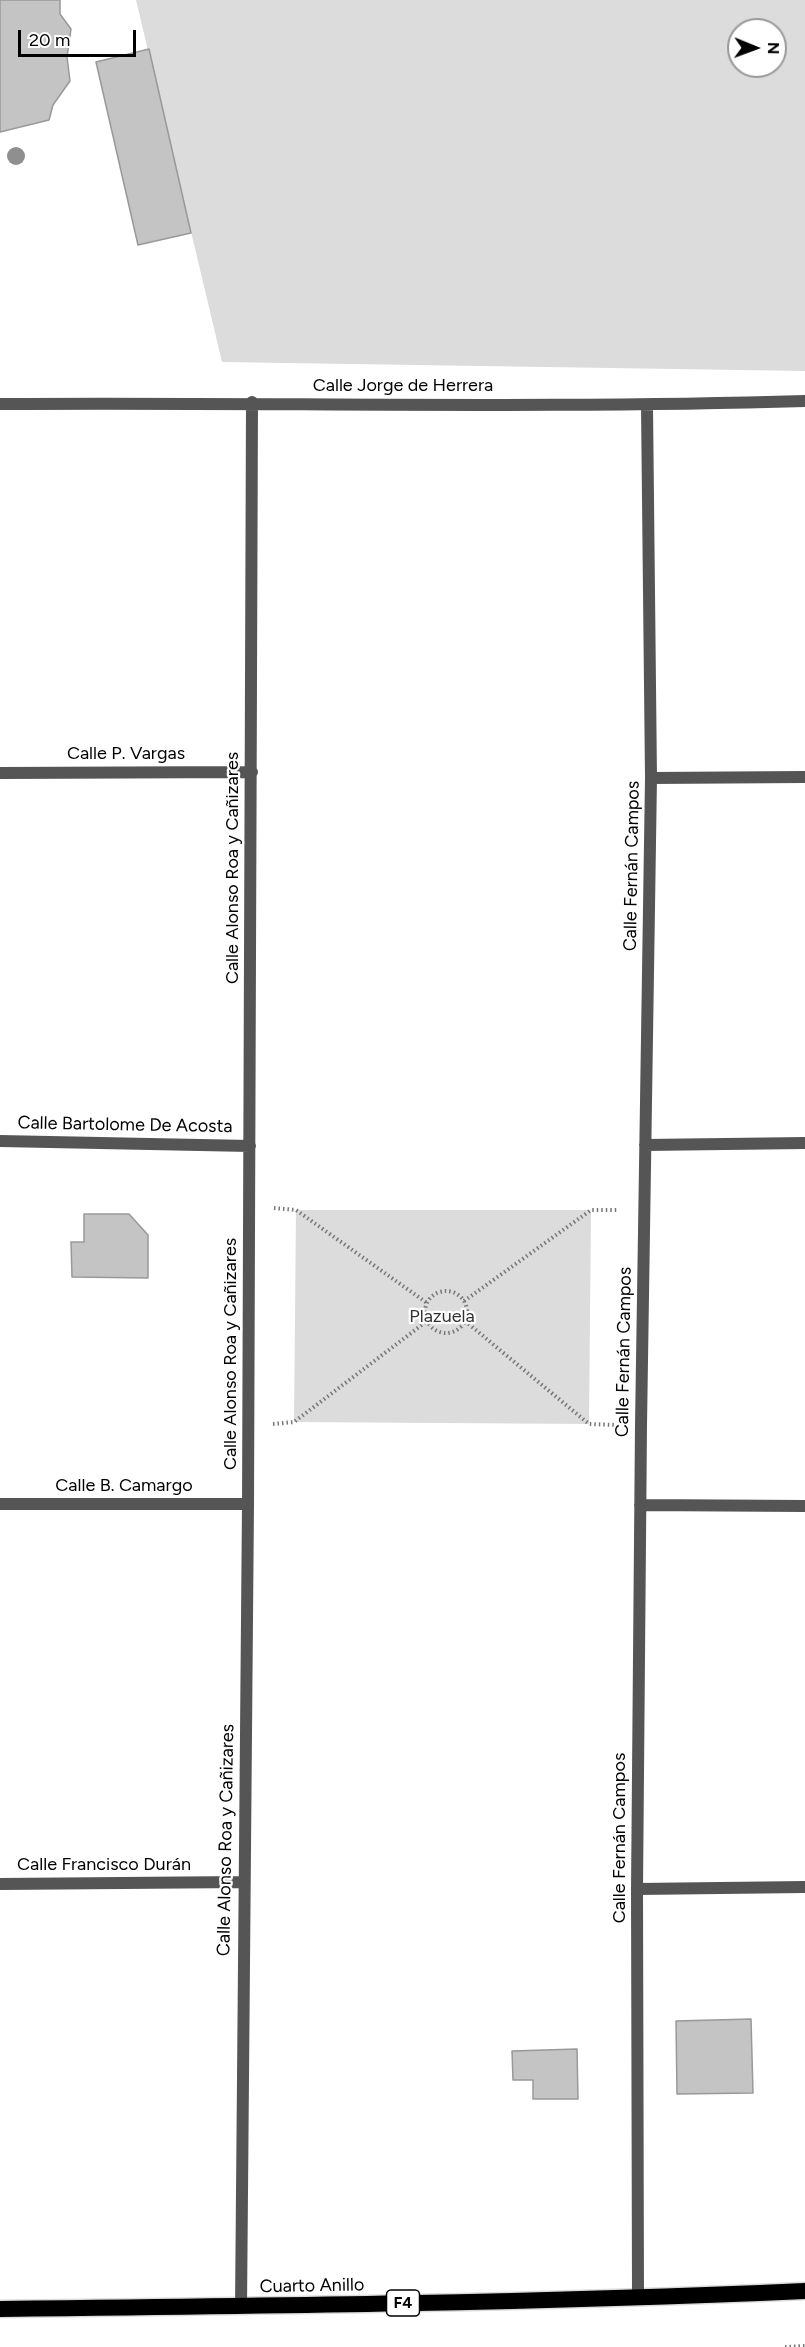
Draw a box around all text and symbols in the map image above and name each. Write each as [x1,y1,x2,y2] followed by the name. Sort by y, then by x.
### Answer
[21,18,140,56] scale bar
[727,18,787,78] north arrow
[29,29,70,51] text: 20 m
[764,42,783,55] text: N
[313,375,493,397] street label: Calle Jorge de Herrera
[67,743,185,765] street label: Calle P. Vargas
[222,752,244,984] street label: Calle Alonso Roa y Cañizares
[620,781,644,951] street label: Calle Fernán Campos
[17,1112,233,1138] street label: Calle Bartolome De Acosta
[220,1238,242,1470] street label: Calle Alonso Roa y Cañizares
[612,1267,636,1437] street label: Calle Fernán Campos
[409,1306,475,1328] park label: Plazuela
[55,1475,193,1497] street label: Calle B. Camargo
[213,1724,239,1956] street label: Calle Alonso Roa y Cañizares
[609,1753,631,1923] street label: Calle Fernán Campos
[17,1854,191,1876] street label: Calle Francisco Durán
[259,2274,365,2298] street label: Cuarto Anillo
[386,2290,420,2316] road number: F4

